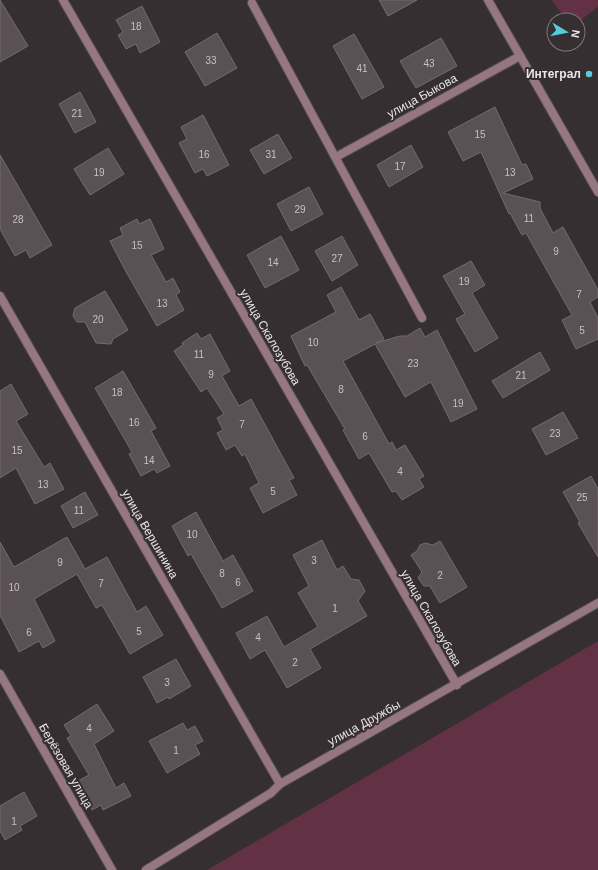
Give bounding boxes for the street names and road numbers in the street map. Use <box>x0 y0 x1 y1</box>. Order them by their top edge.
street label: улица Быкова <box>385 71 460 121</box>
street label: улица Скалозубова <box>237 286 303 388</box>
street label: улица Вершинина <box>119 487 181 581</box>
street label: улица Скалозубова <box>398 567 464 669</box>
street label: улица Дружбы <box>325 697 403 749</box>
street label: Берёзовая улица <box>36 721 96 811</box>

